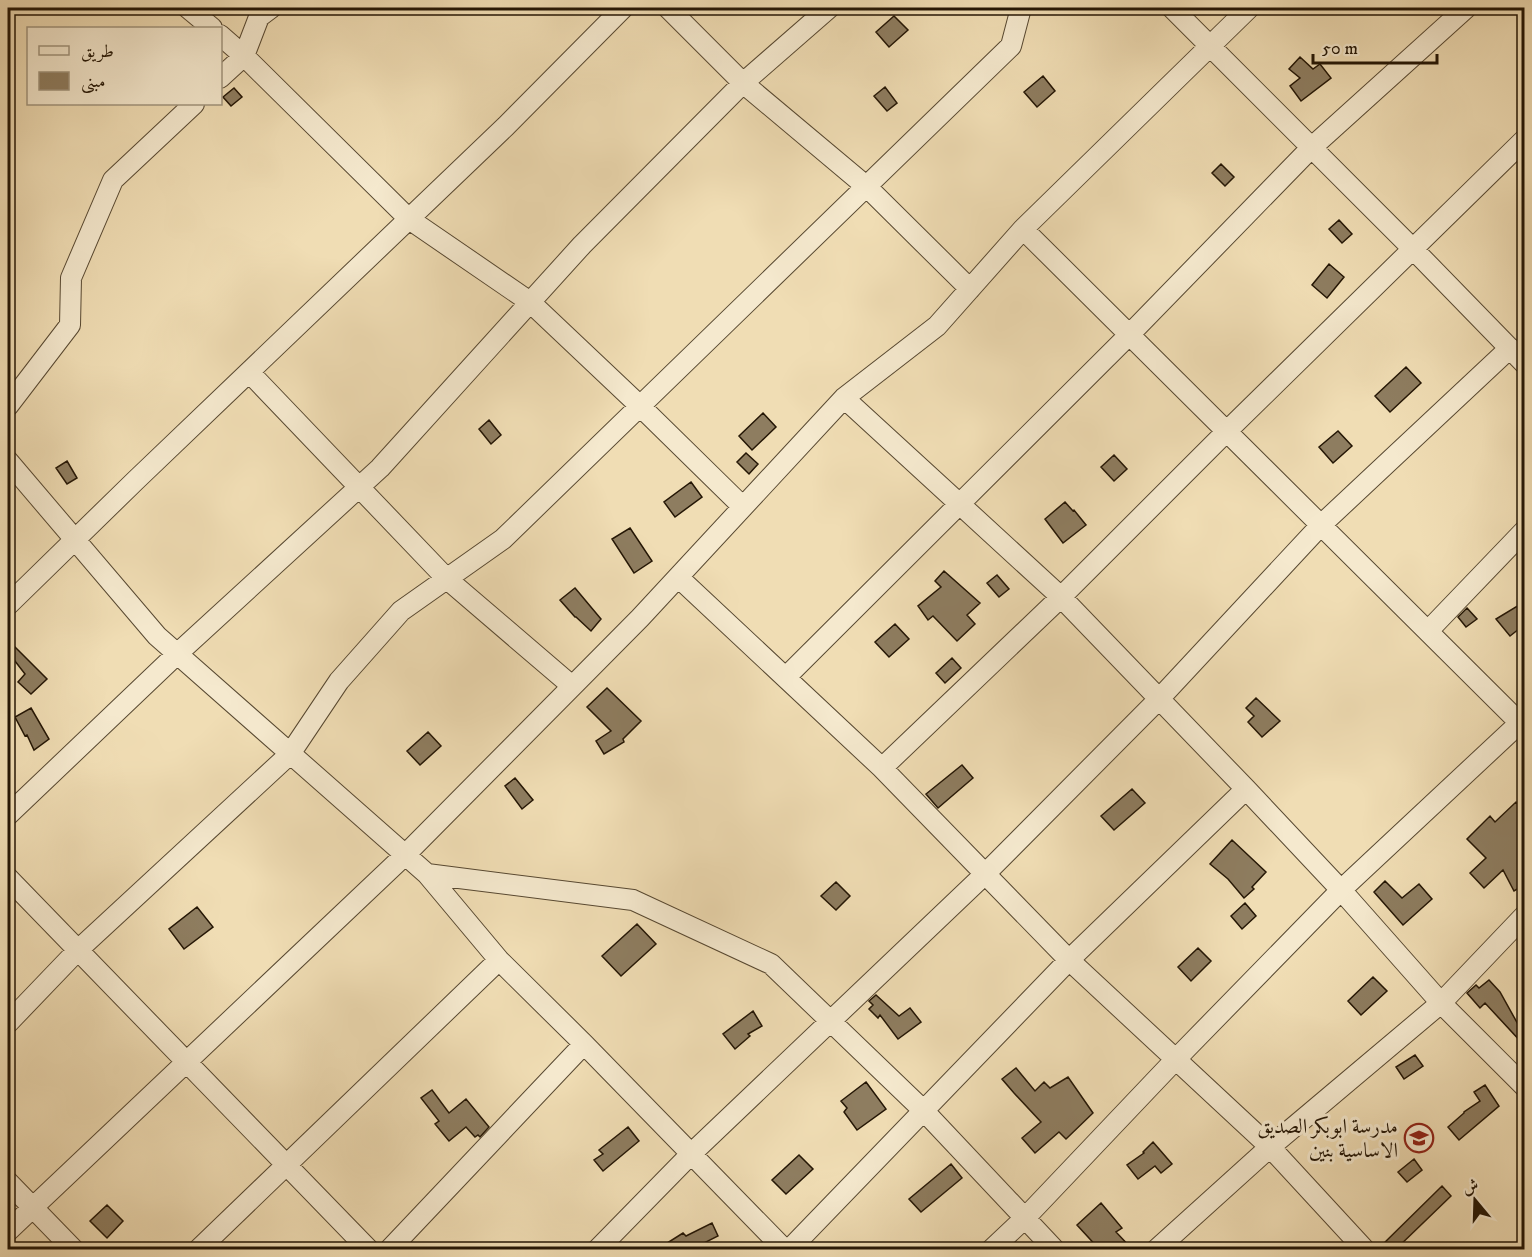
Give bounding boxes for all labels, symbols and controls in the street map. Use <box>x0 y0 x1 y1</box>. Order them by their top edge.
legend <box>27 27 222 105</box>
scale bar <box>1313 27 1438 65</box>
text: 50 m <box>1322 38 1358 60</box>
text: طريق <box>81 41 114 63</box>
text: مبنى <box>81 71 106 94</box>
place label: مدرسة ابوبكر الصديق الاساسية بنين <box>1257 1114 1398 1164</box>
school or university icon: مدرسة ابوبكر الصديق الاساسية بنين <box>1403 1122 1435 1154</box>
north arrow <box>1445 1170 1505 1230</box>
text: ش <box>1460 1175 1481 1199</box>

